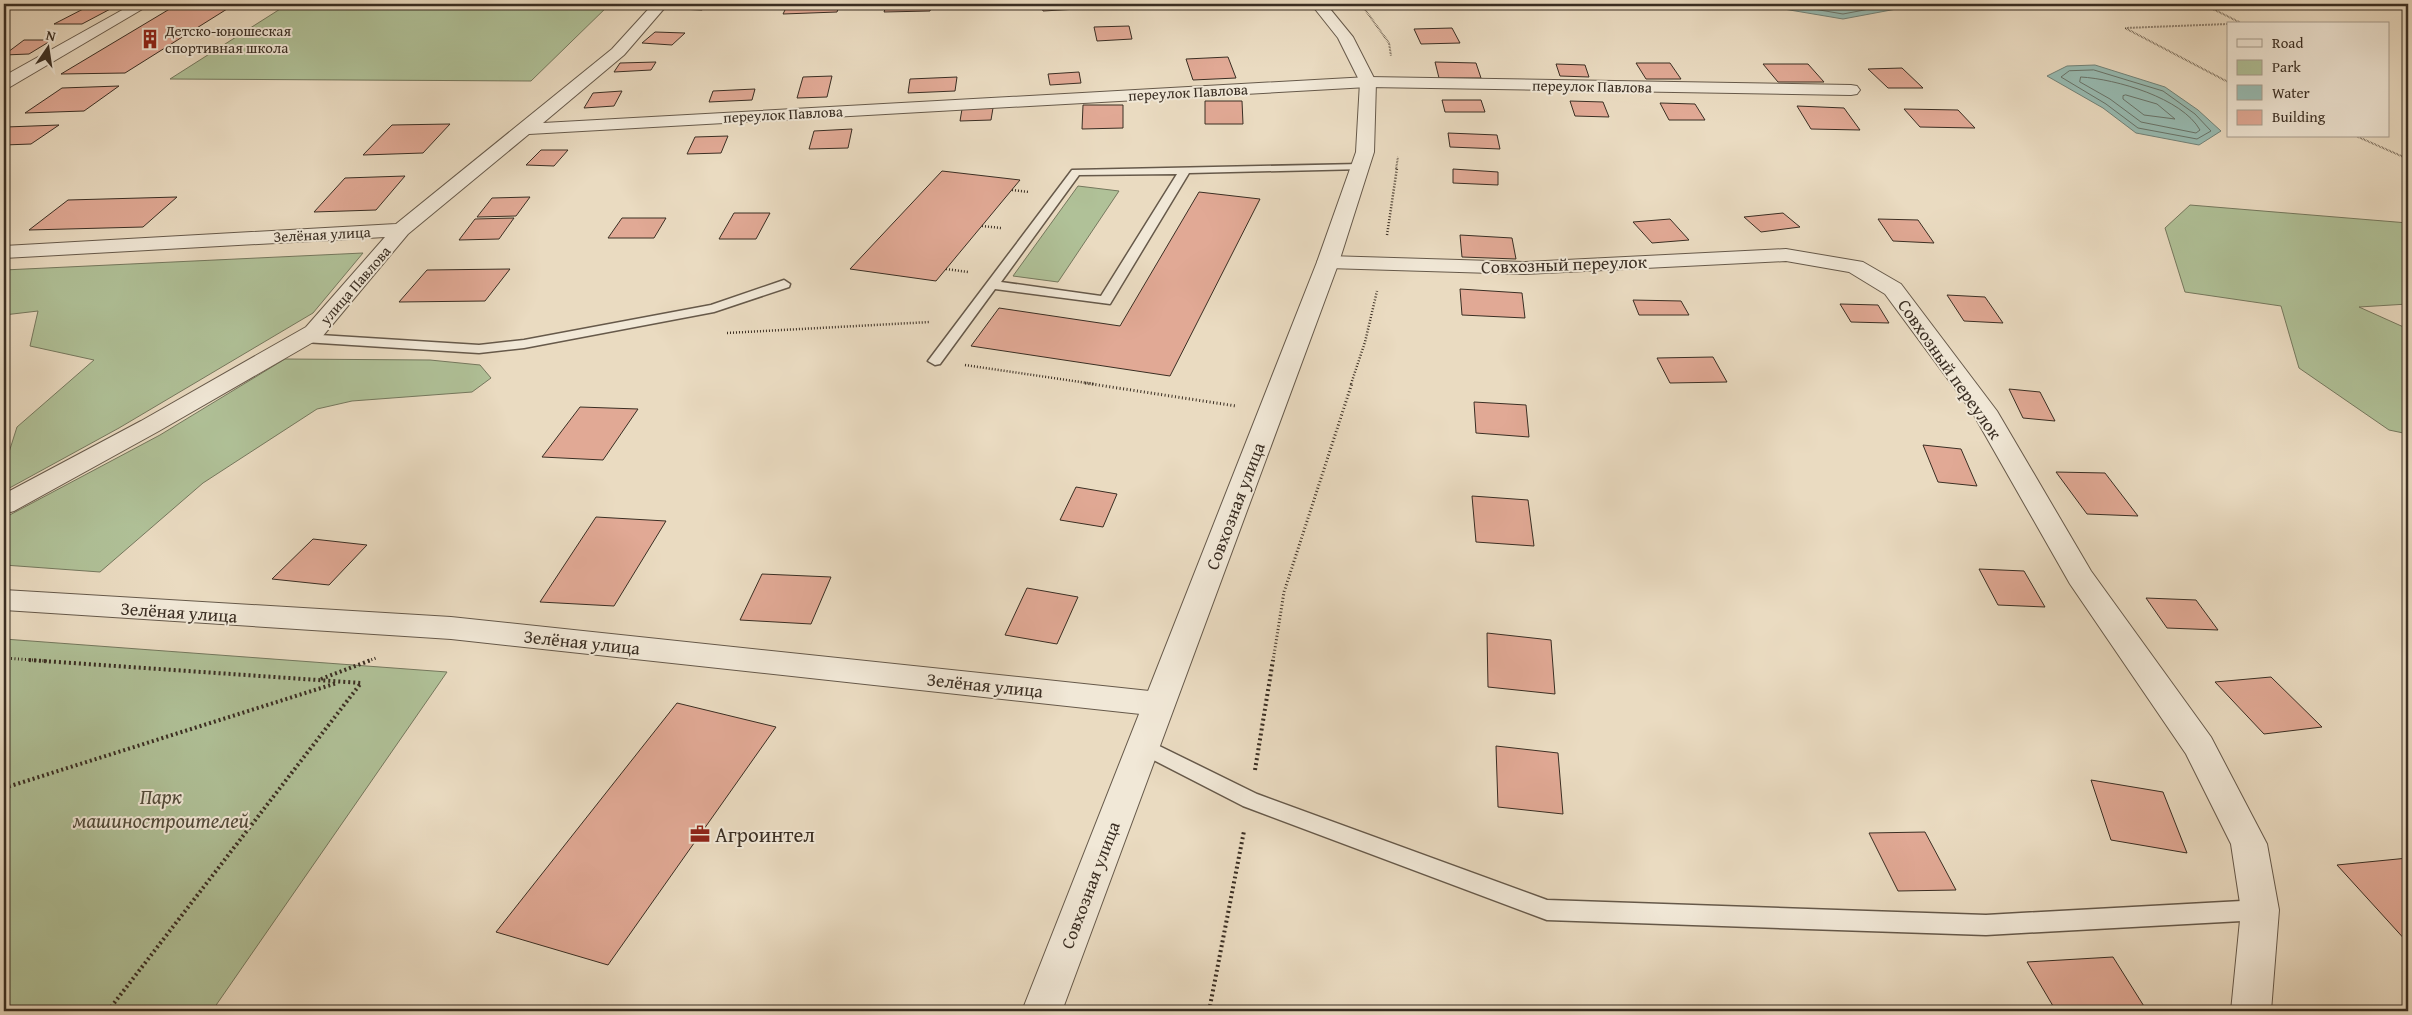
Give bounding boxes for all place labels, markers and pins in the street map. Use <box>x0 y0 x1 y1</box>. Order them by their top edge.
place label: Детско-юношеская спортивная школа <box>164 20 291 58</box>
building icon: Детско-юношеская спортивная школа <box>139 28 161 50</box>
place label: Агроинтел <box>715 819 815 850</box>
office icon: Агроинтел <box>689 823 711 845</box>

